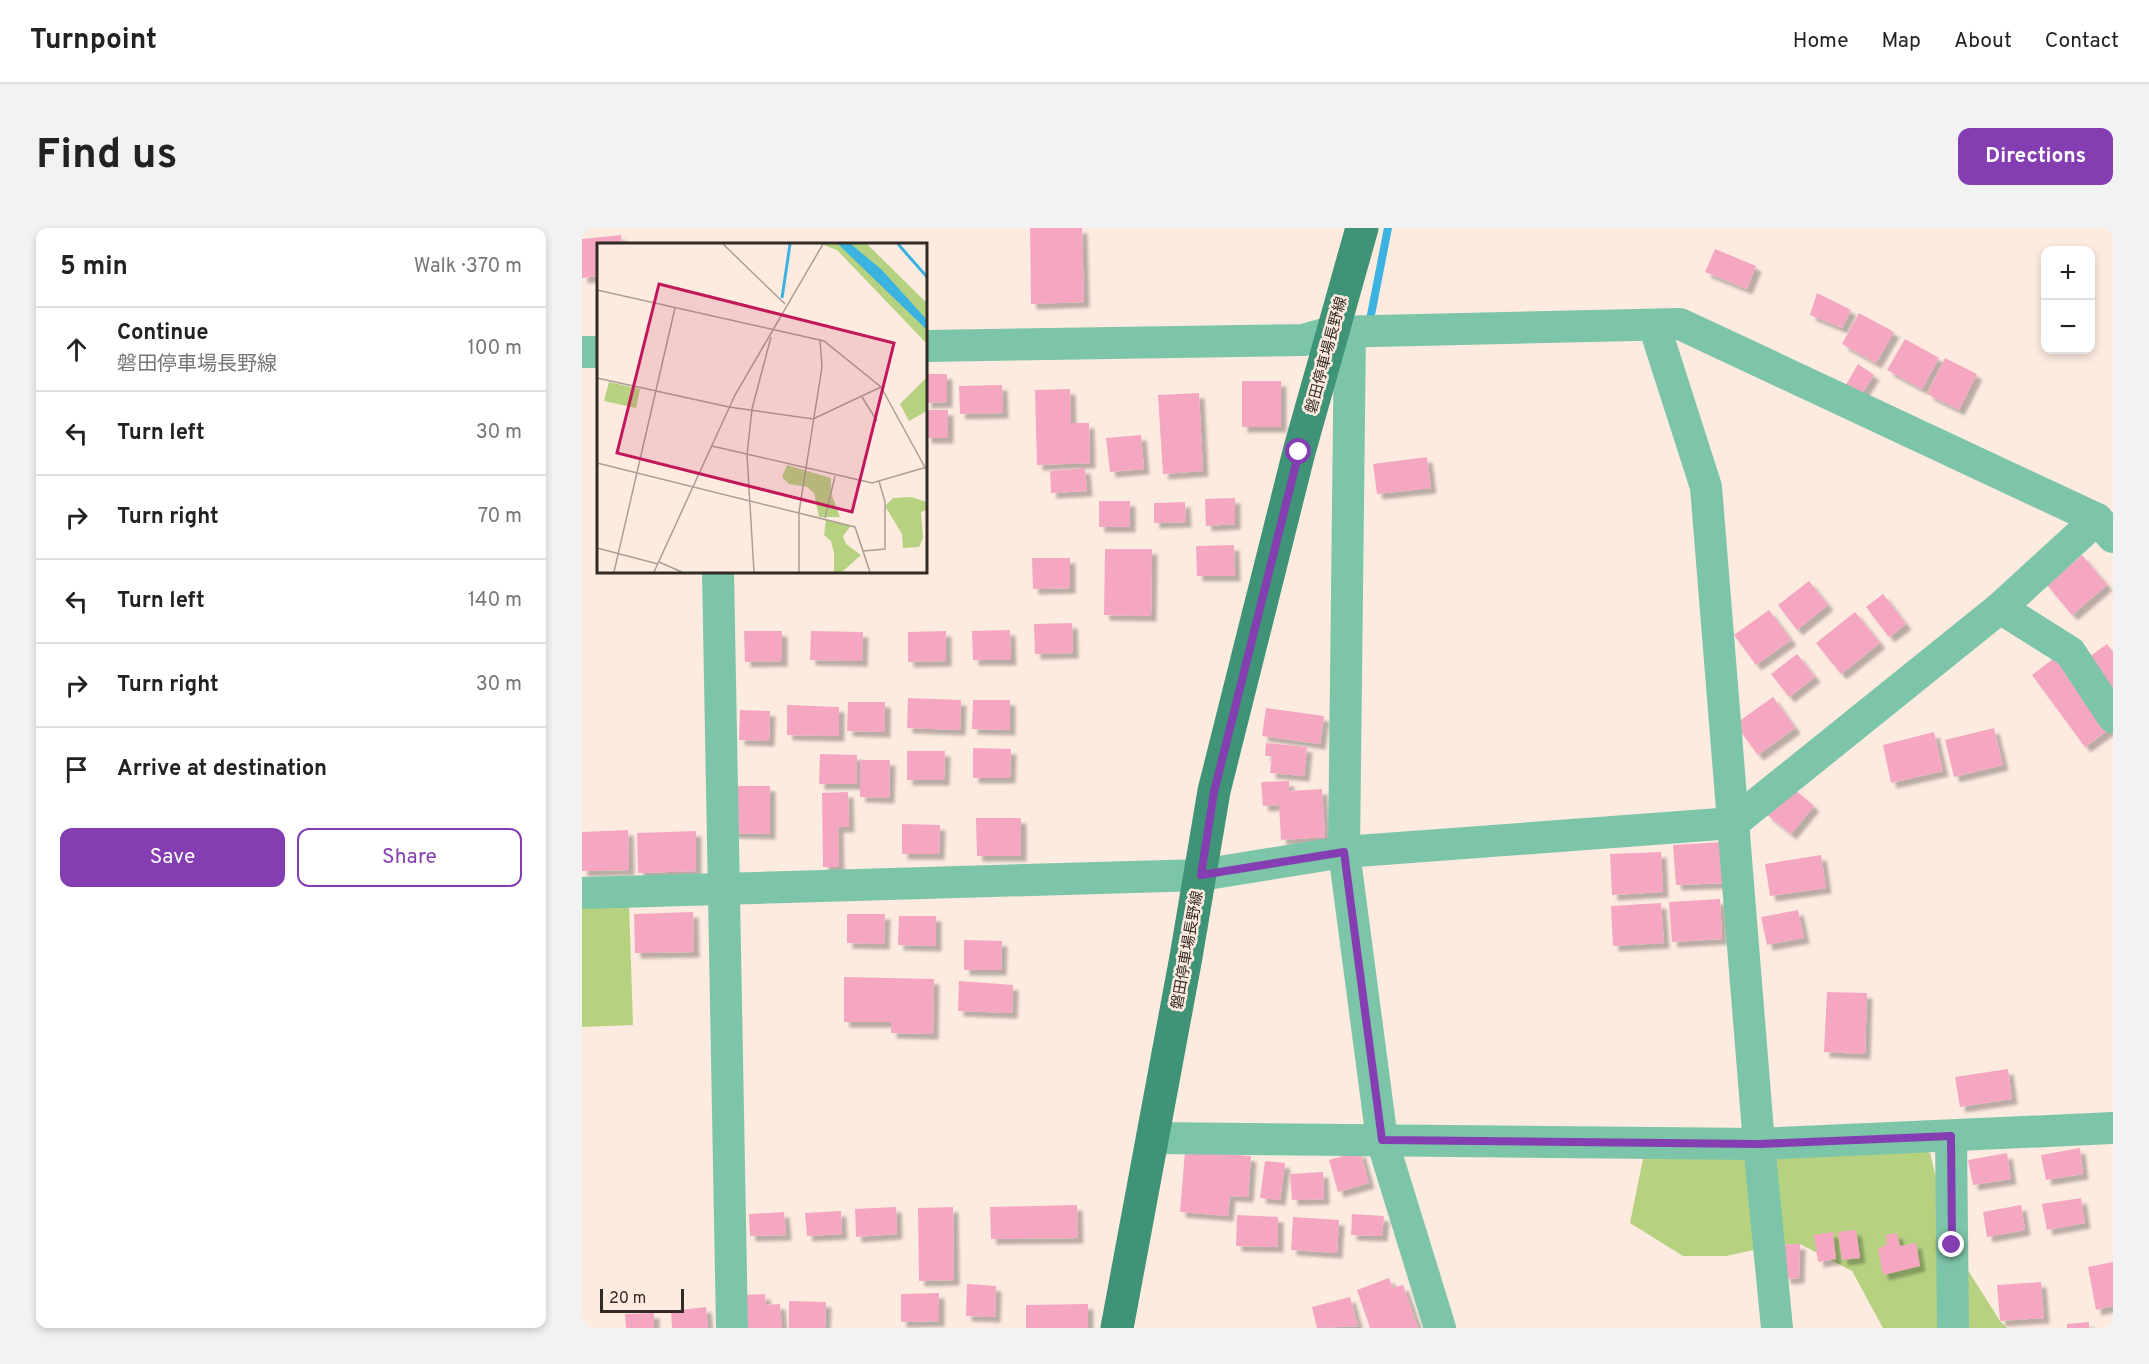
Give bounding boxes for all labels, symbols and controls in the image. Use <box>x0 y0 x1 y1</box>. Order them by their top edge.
text: Turnpoint <box>30 23 157 59</box>
text: Home <box>1793 28 1849 55</box>
text: Map <box>1882 28 1921 55</box>
text: About <box>1954 28 2012 55</box>
text: Contact <box>2045 28 2119 55</box>
button: Directions <box>1958 128 2113 185</box>
text: Find us <box>36 130 177 183</box>
inset map <box>597 243 927 573</box>
map controls <box>2041 246 2095 354</box>
button: + <box>2041 246 2095 300</box>
text: 5 min <box>60 251 128 284</box>
text: Walk · 370 m <box>414 254 522 280</box>
street label: 磐田停車場長野線 <box>1303 295 1352 416</box>
button: − <box>2041 300 2095 354</box>
text: Continue <box>117 320 208 347</box>
icon: ahead <box>60 333 93 366</box>
text: 100 m <box>467 336 522 362</box>
text: 磐田停車場長野線 <box>117 352 277 378</box>
icon: left <box>60 417 93 450</box>
text: Turn left <box>117 420 205 447</box>
text: 30 m <box>476 420 522 446</box>
route start <box>1285 438 1311 464</box>
icon: right <box>60 501 93 534</box>
text: Turn right <box>117 504 219 531</box>
text: 70 m <box>478 504 522 530</box>
icon: left <box>60 585 93 618</box>
text: Turn left <box>117 588 205 615</box>
text: 140 m <box>468 588 522 614</box>
icon: right <box>60 669 93 702</box>
text: Turn right <box>117 672 219 699</box>
text: 30 m <box>476 672 522 698</box>
icon: arrive <box>60 753 93 786</box>
text: Arrive at destination <box>117 756 327 783</box>
button: Save <box>60 828 285 887</box>
button: Share <box>297 828 522 887</box>
street label: 磐田停車場長野線 <box>1169 890 1208 1011</box>
route end <box>1938 1231 1964 1257</box>
scale bar <box>600 1286 684 1314</box>
text: 20 m <box>609 1289 646 1309</box>

